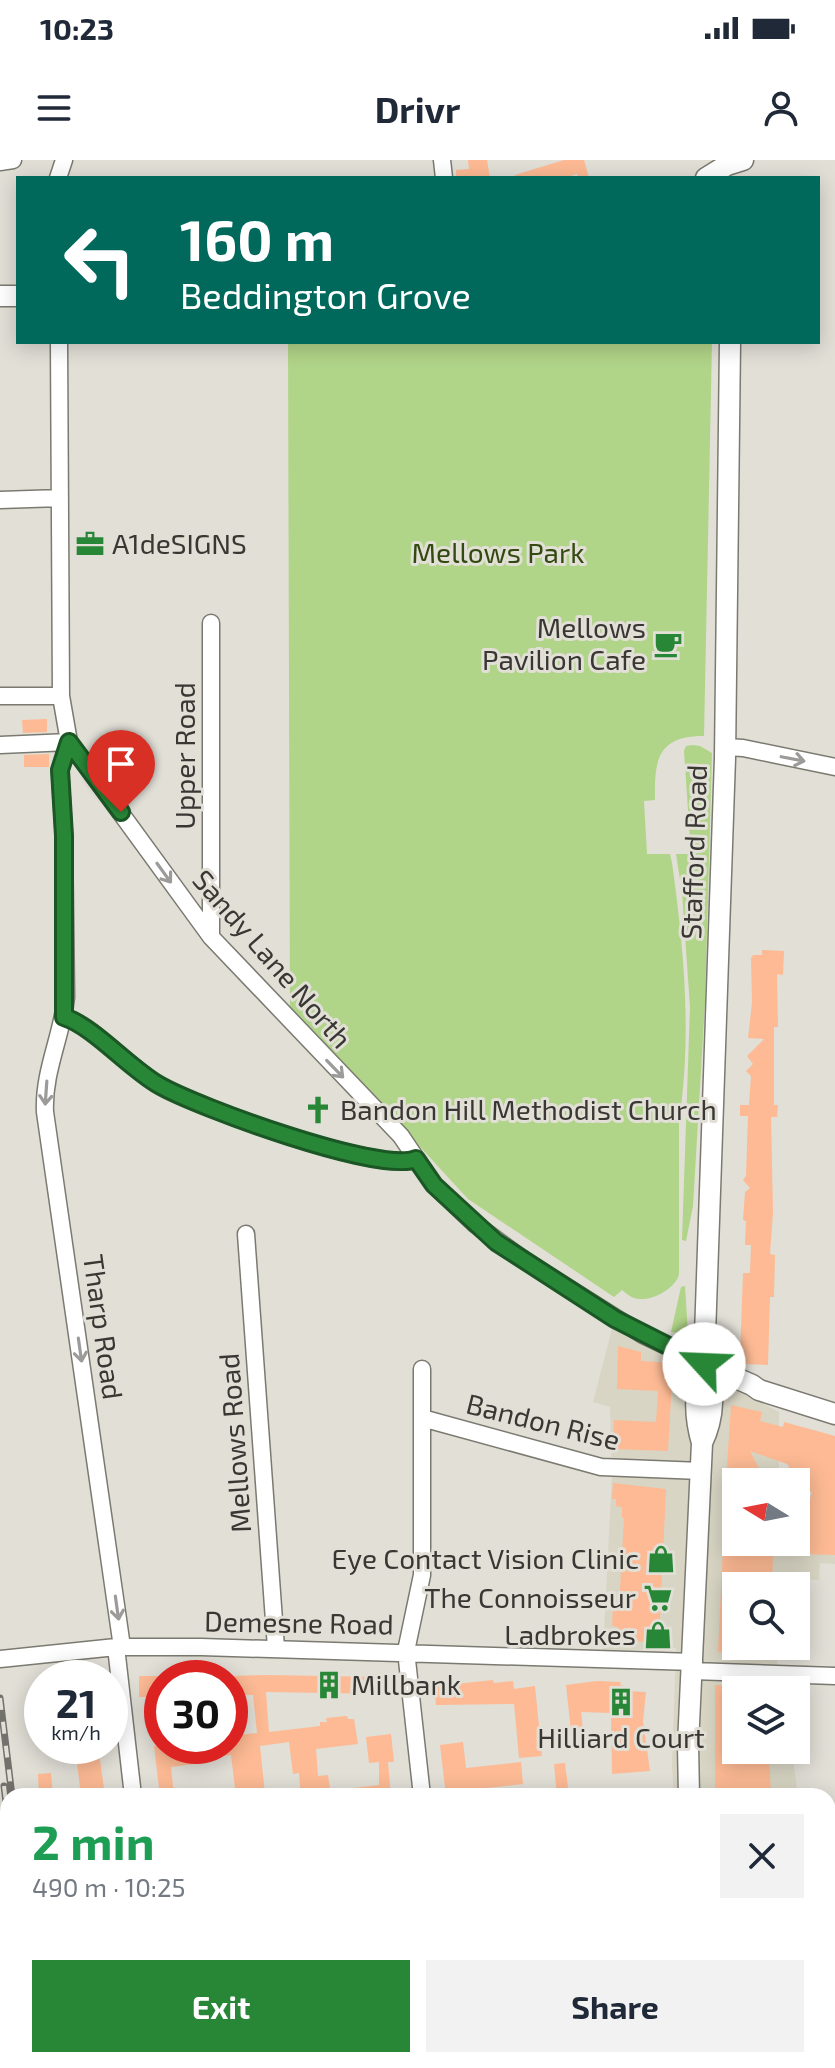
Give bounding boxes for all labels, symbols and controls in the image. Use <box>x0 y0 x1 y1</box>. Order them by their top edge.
text: 10:23 <box>40 10 114 46</box>
icon: menu <box>32 86 76 130</box>
icon: person <box>759 86 803 130</box>
text: Drivr <box>375 87 460 130</box>
text: 160 m <box>180 205 334 272</box>
icon: left <box>48 208 152 312</box>
text: Beddington Grove <box>180 273 471 316</box>
place label: A1deSIGNS <box>112 526 247 560</box>
office icon: A1deSIGNS <box>75 529 105 559</box>
park label: Mellows Park <box>412 535 584 569</box>
place label: Mellows Pavilion Cafe <box>482 610 646 676</box>
cafe icon: Mellows Pavilion Cafe <box>653 629 683 659</box>
street label: Upper Road <box>167 682 201 830</box>
pin <box>87 730 155 812</box>
icon: arrive <box>99 742 143 786</box>
one-way arrow <box>779 752 805 767</box>
street label: Stafford Road <box>673 764 713 940</box>
one-way arrow <box>156 862 172 884</box>
street label: Sandy Lane North <box>186 862 359 1054</box>
one-way arrow <box>325 1059 344 1078</box>
one-way arrow <box>38 1079 53 1106</box>
place label: Bandon Hill Methodist Church <box>340 1092 717 1126</box>
church icon: Bandon Hill Methodist Church <box>303 1095 333 1125</box>
street label: Tharp Road <box>77 1252 131 1402</box>
position arrow <box>662 1322 746 1406</box>
one-way arrow <box>73 1337 88 1362</box>
street label: Mellows Road <box>211 1352 257 1534</box>
street label: Bandon Rise <box>463 1386 624 1457</box>
north arrow <box>722 1468 810 1556</box>
map controls <box>722 1468 810 1764</box>
place label: Eye Contact Vision Clinic <box>332 1541 639 1575</box>
shop icon: Eye Contact Vision Clinic <box>646 1544 676 1574</box>
button: search <box>722 1572 810 1660</box>
place label: The Connoisseur <box>424 1580 636 1614</box>
supermarket icon: The Connoisseur <box>643 1583 673 1613</box>
one-way arrow <box>110 1595 125 1620</box>
street label: Demesne Road <box>204 1603 394 1641</box>
place label: Ladbrokes <box>504 1617 636 1651</box>
shop icon: Ladbrokes <box>643 1620 673 1650</box>
speed limit sign: 30 <box>144 1660 248 1764</box>
place label: Millbank <box>351 1667 461 1701</box>
building icon: Millbank <box>314 1670 344 1700</box>
button: layers <box>722 1676 810 1764</box>
text: 21 <box>56 1678 96 1726</box>
building icon: Hilliard Court <box>606 1687 636 1717</box>
text: km/h <box>51 1720 101 1744</box>
place label: Hilliard Court <box>537 1720 705 1754</box>
text: 2 min <box>32 1812 155 1870</box>
button: close <box>720 1814 804 1898</box>
text: 490 m · 10:25 <box>32 1871 186 1902</box>
button: Exit <box>32 1960 410 2052</box>
button: Share <box>426 1960 804 2052</box>

